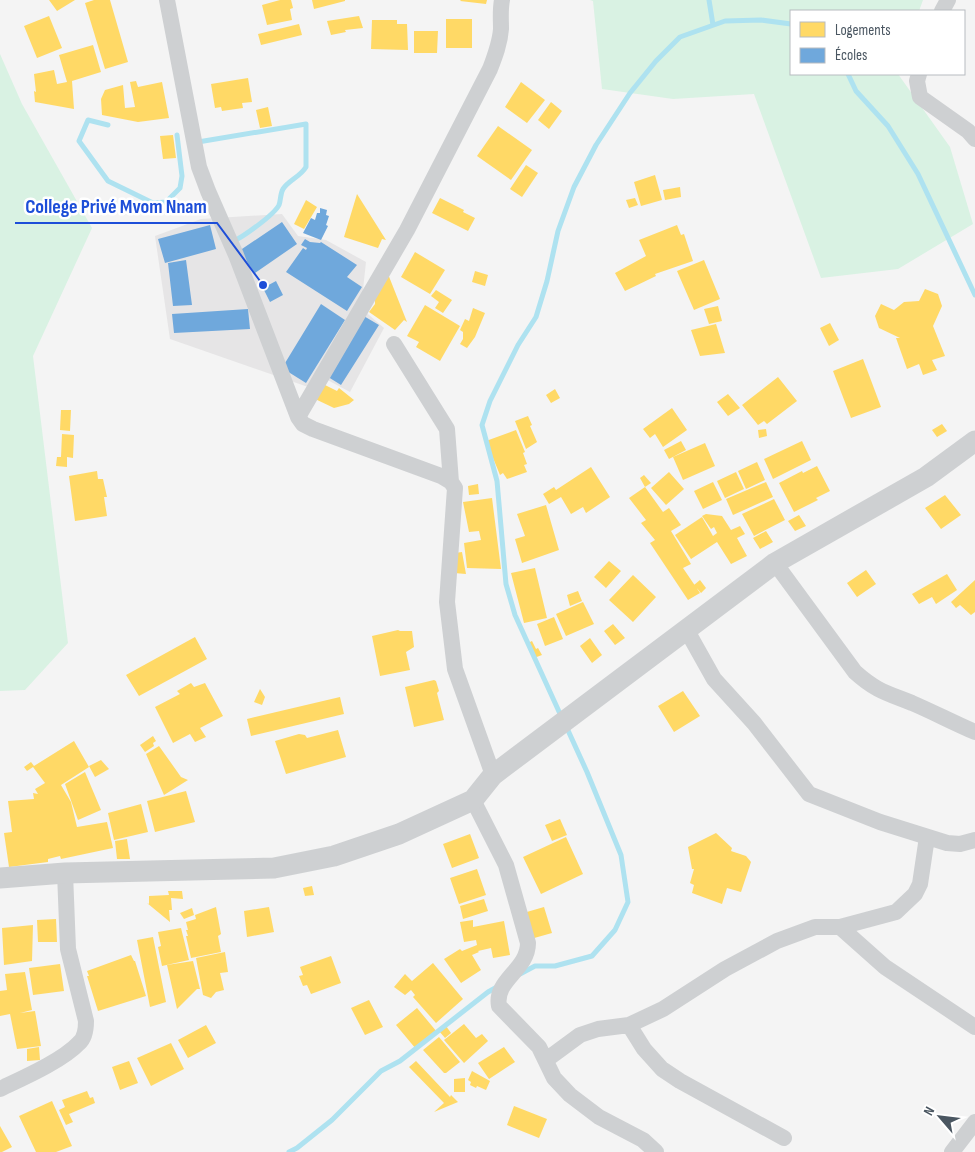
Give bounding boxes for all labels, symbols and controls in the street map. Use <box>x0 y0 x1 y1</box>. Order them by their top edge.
legend <box>790 10 965 75</box>
text: Logements <box>835 21 891 40</box>
text: Écoles <box>835 46 867 65</box>
callout: College Privé Mvom Nnam <box>15 188 217 223</box>
text: College Privé Mvom Nnam <box>25 195 207 219</box>
north arrow <box>915 1092 965 1142</box>
text: N <box>920 1104 938 1118</box>

